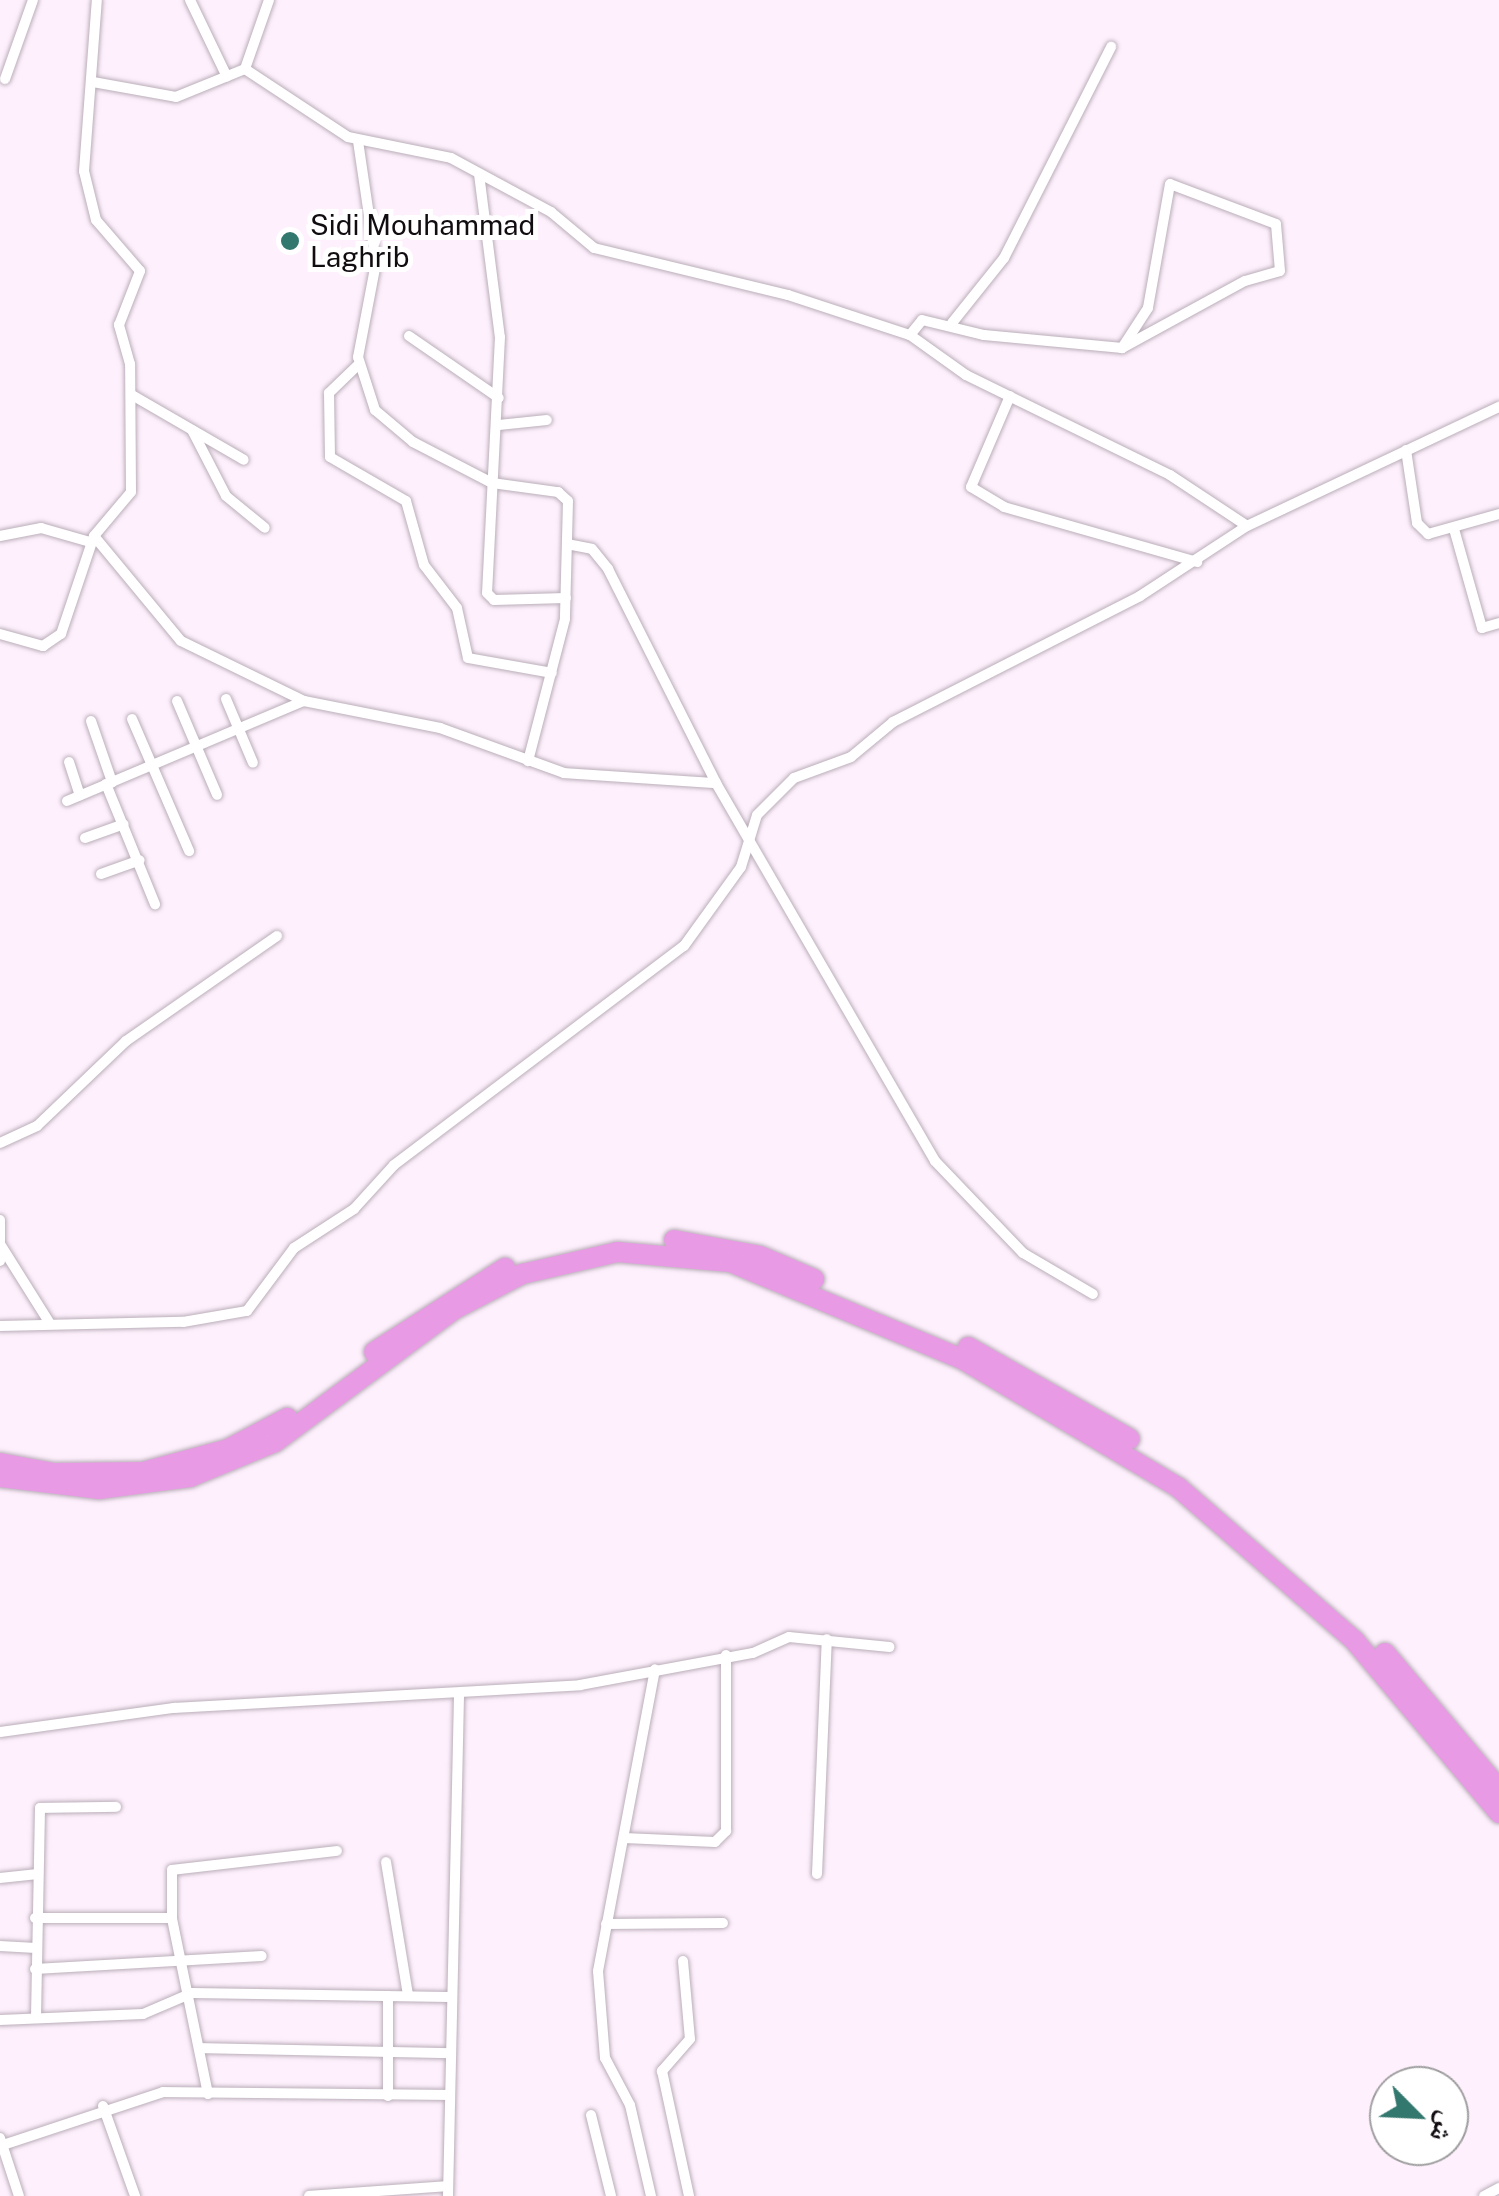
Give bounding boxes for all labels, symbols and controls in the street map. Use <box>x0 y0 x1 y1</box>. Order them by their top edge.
place label: Sidi Mouhammad Laghrib <box>310 208 535 274</box>
marker: Sidi Mouhammad Laghrib <box>279 230 301 252</box>
north arrow <box>1369 2066 1469 2166</box>
text: ش <box>1424 2107 1466 2148</box>

